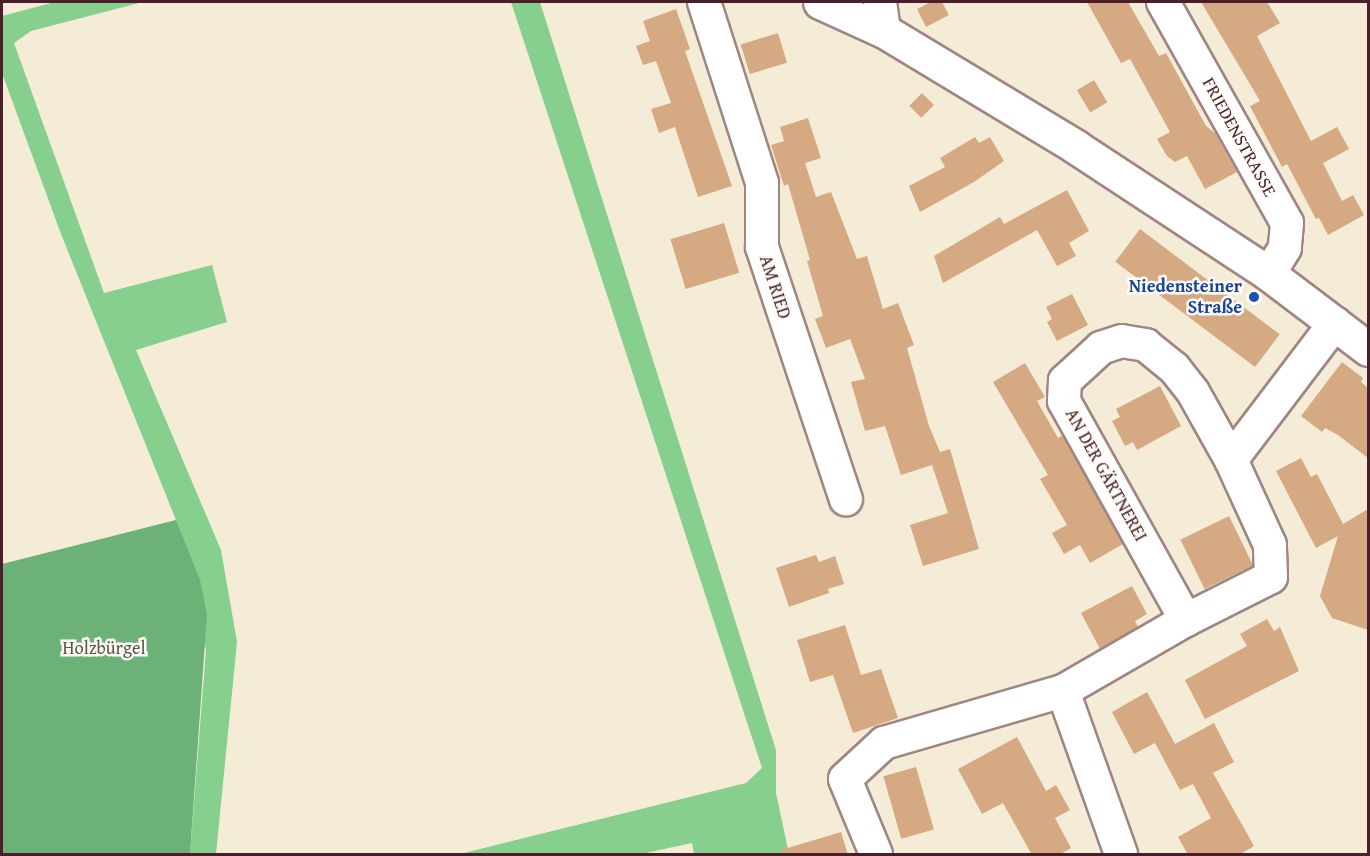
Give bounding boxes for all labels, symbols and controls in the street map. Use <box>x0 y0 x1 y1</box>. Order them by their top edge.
street label: FRIEDENSTRASSE <box>1197 74 1281 200</box>
street label: AM RIED <box>755 252 795 322</box>
place label: Niedensteiner Straße <box>1129 276 1242 318</box>
marker: Niedensteiner Straße <box>1247 290 1261 304</box>
street label: AN DER GÄRTNEREI <box>1061 405 1151 545</box>
park label: Holzbürgel <box>63 637 145 659</box>

